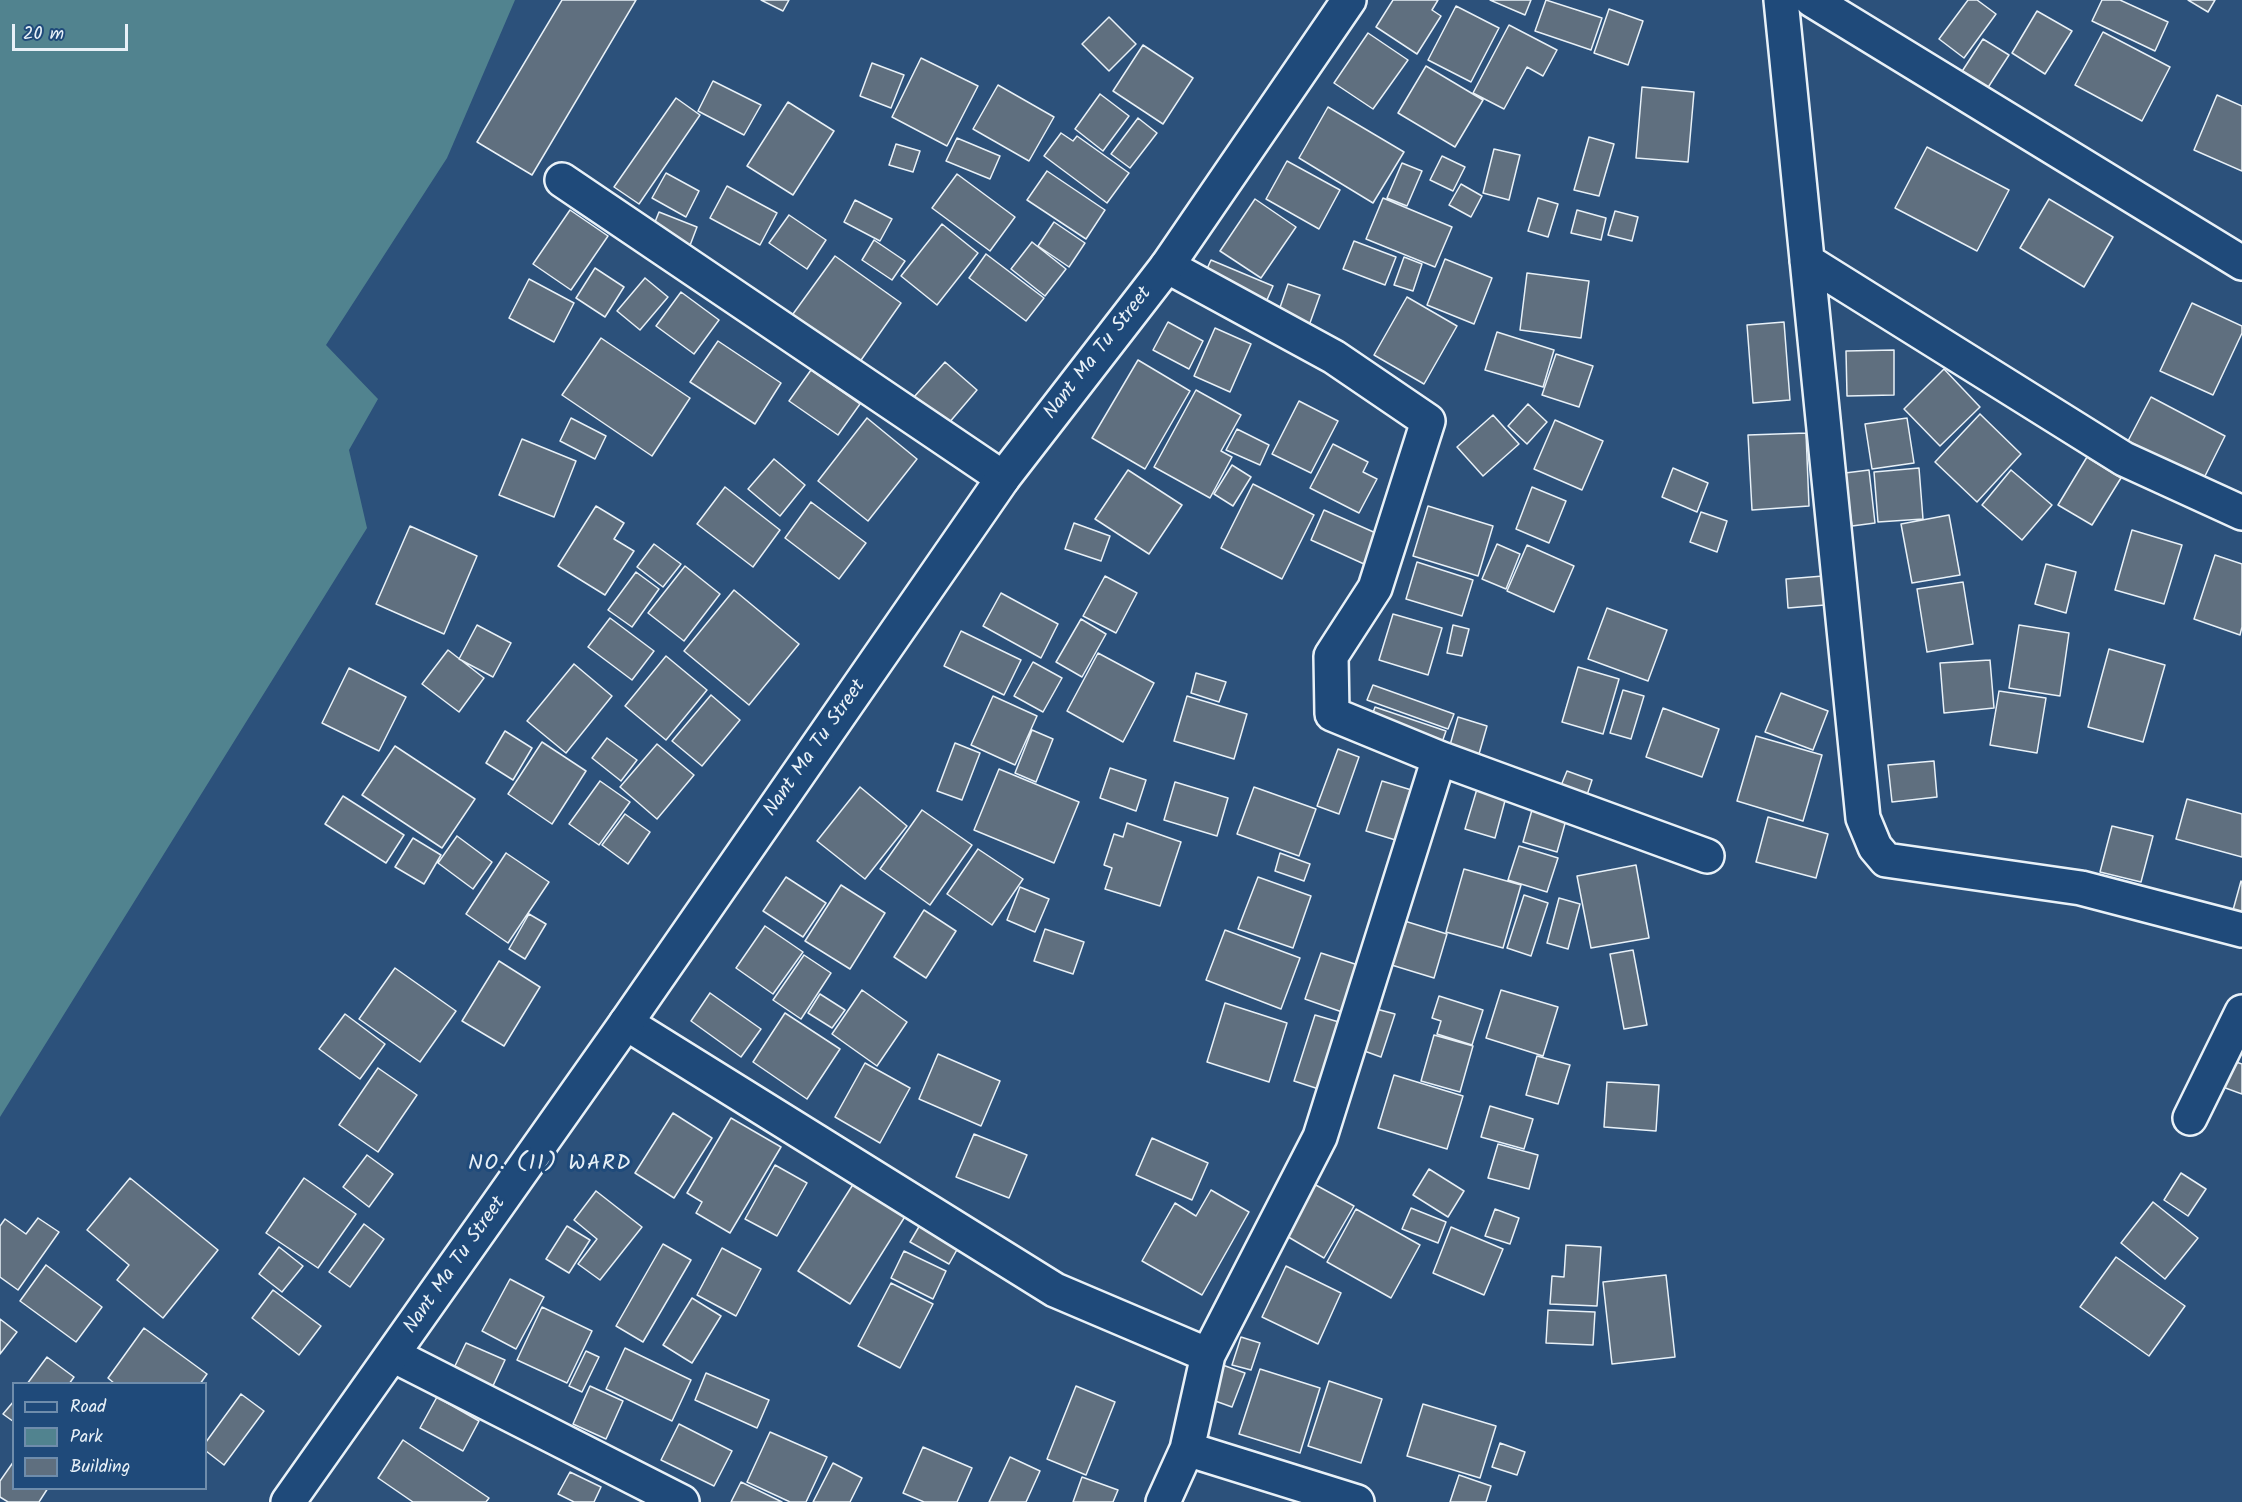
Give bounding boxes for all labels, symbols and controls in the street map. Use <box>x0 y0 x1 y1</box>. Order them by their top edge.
scale bar <box>15 12 130 50</box>
text: 20 m <box>23 20 64 49</box>
street label: Nant Ma Tu Street <box>1040 283 1158 425</box>
street label: Nant Ma Tu Street <box>760 676 872 822</box>
district label: NO. (11) WARD <box>468 1152 632 1178</box>
street label: Nant Ma Tu Street <box>400 1193 512 1339</box>
legend <box>12 1382 207 1490</box>
text: Road <box>70 1393 106 1422</box>
text: Park <box>70 1423 103 1452</box>
text: Building <box>70 1453 130 1482</box>

